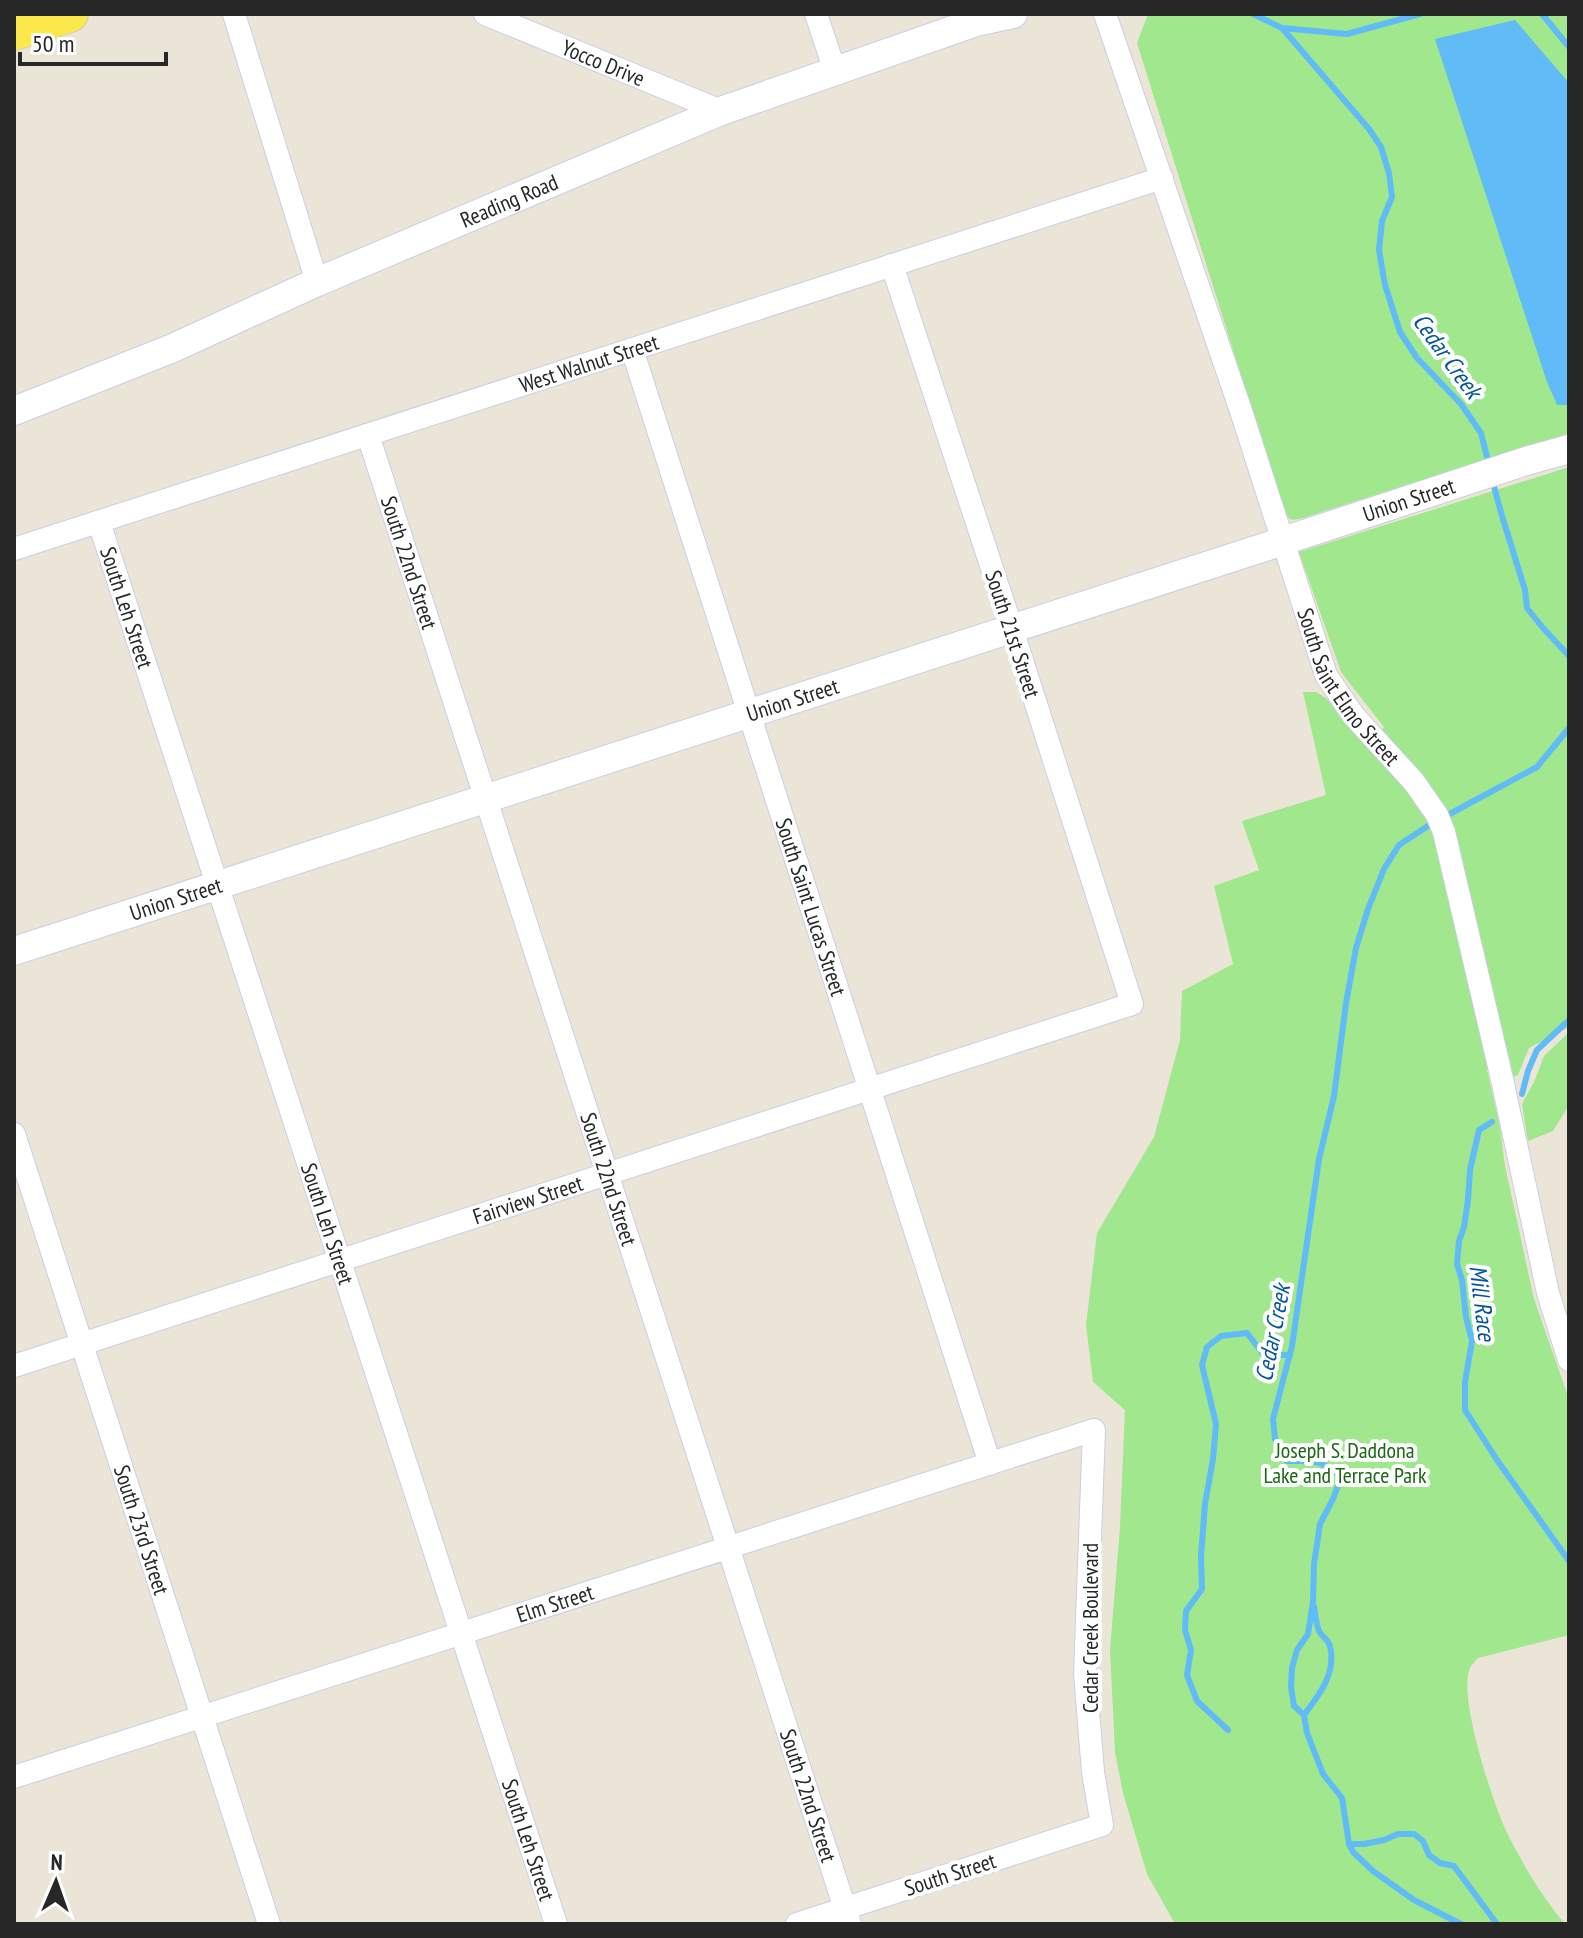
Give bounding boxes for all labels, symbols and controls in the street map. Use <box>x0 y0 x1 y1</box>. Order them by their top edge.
scale bar <box>20 16 166 66</box>
text: 50 m <box>32 28 74 59</box>
street label: Yocco Drive <box>558 33 649 92</box>
street label: Reading Road <box>456 168 562 234</box>
water label: Cedar Creek <box>1406 307 1490 407</box>
street label: West Walnut Street <box>516 328 662 399</box>
street label: Union Street <box>1359 471 1458 528</box>
street label: South 22nd Street <box>375 492 444 633</box>
street label: South Leh Street <box>94 543 160 672</box>
street label: South 21st Street <box>979 567 1047 701</box>
street label: South Saint Elmo Street <box>1291 605 1406 771</box>
street label: Union Street <box>743 672 842 728</box>
street label: South Saint Lucas Street <box>770 815 853 999</box>
street label: Union Street <box>126 871 225 927</box>
street label: South 22nd Street <box>574 1109 643 1249</box>
street label: South Leh Street <box>295 1159 361 1288</box>
street label: Fairview Street <box>469 1169 586 1231</box>
water label: Mill Race <box>1462 1263 1503 1345</box>
water label: Cedar Creek <box>1248 1279 1298 1384</box>
park label: Joseph S. Daddona Lake and Terrace Park <box>1263 1436 1427 1489</box>
street label: South 23rd Street <box>108 1462 176 1598</box>
street label: Cedar Creek Boulevard <box>1076 1543 1104 1713</box>
street label: Elm Street <box>513 1578 597 1629</box>
street label: South 22nd Street <box>774 1725 843 1866</box>
street label: South Leh Street <box>496 1775 561 1904</box>
north arrow <box>16 1842 96 1922</box>
street label: South Street <box>901 1846 999 1902</box>
text: N <box>50 1848 63 1876</box>

